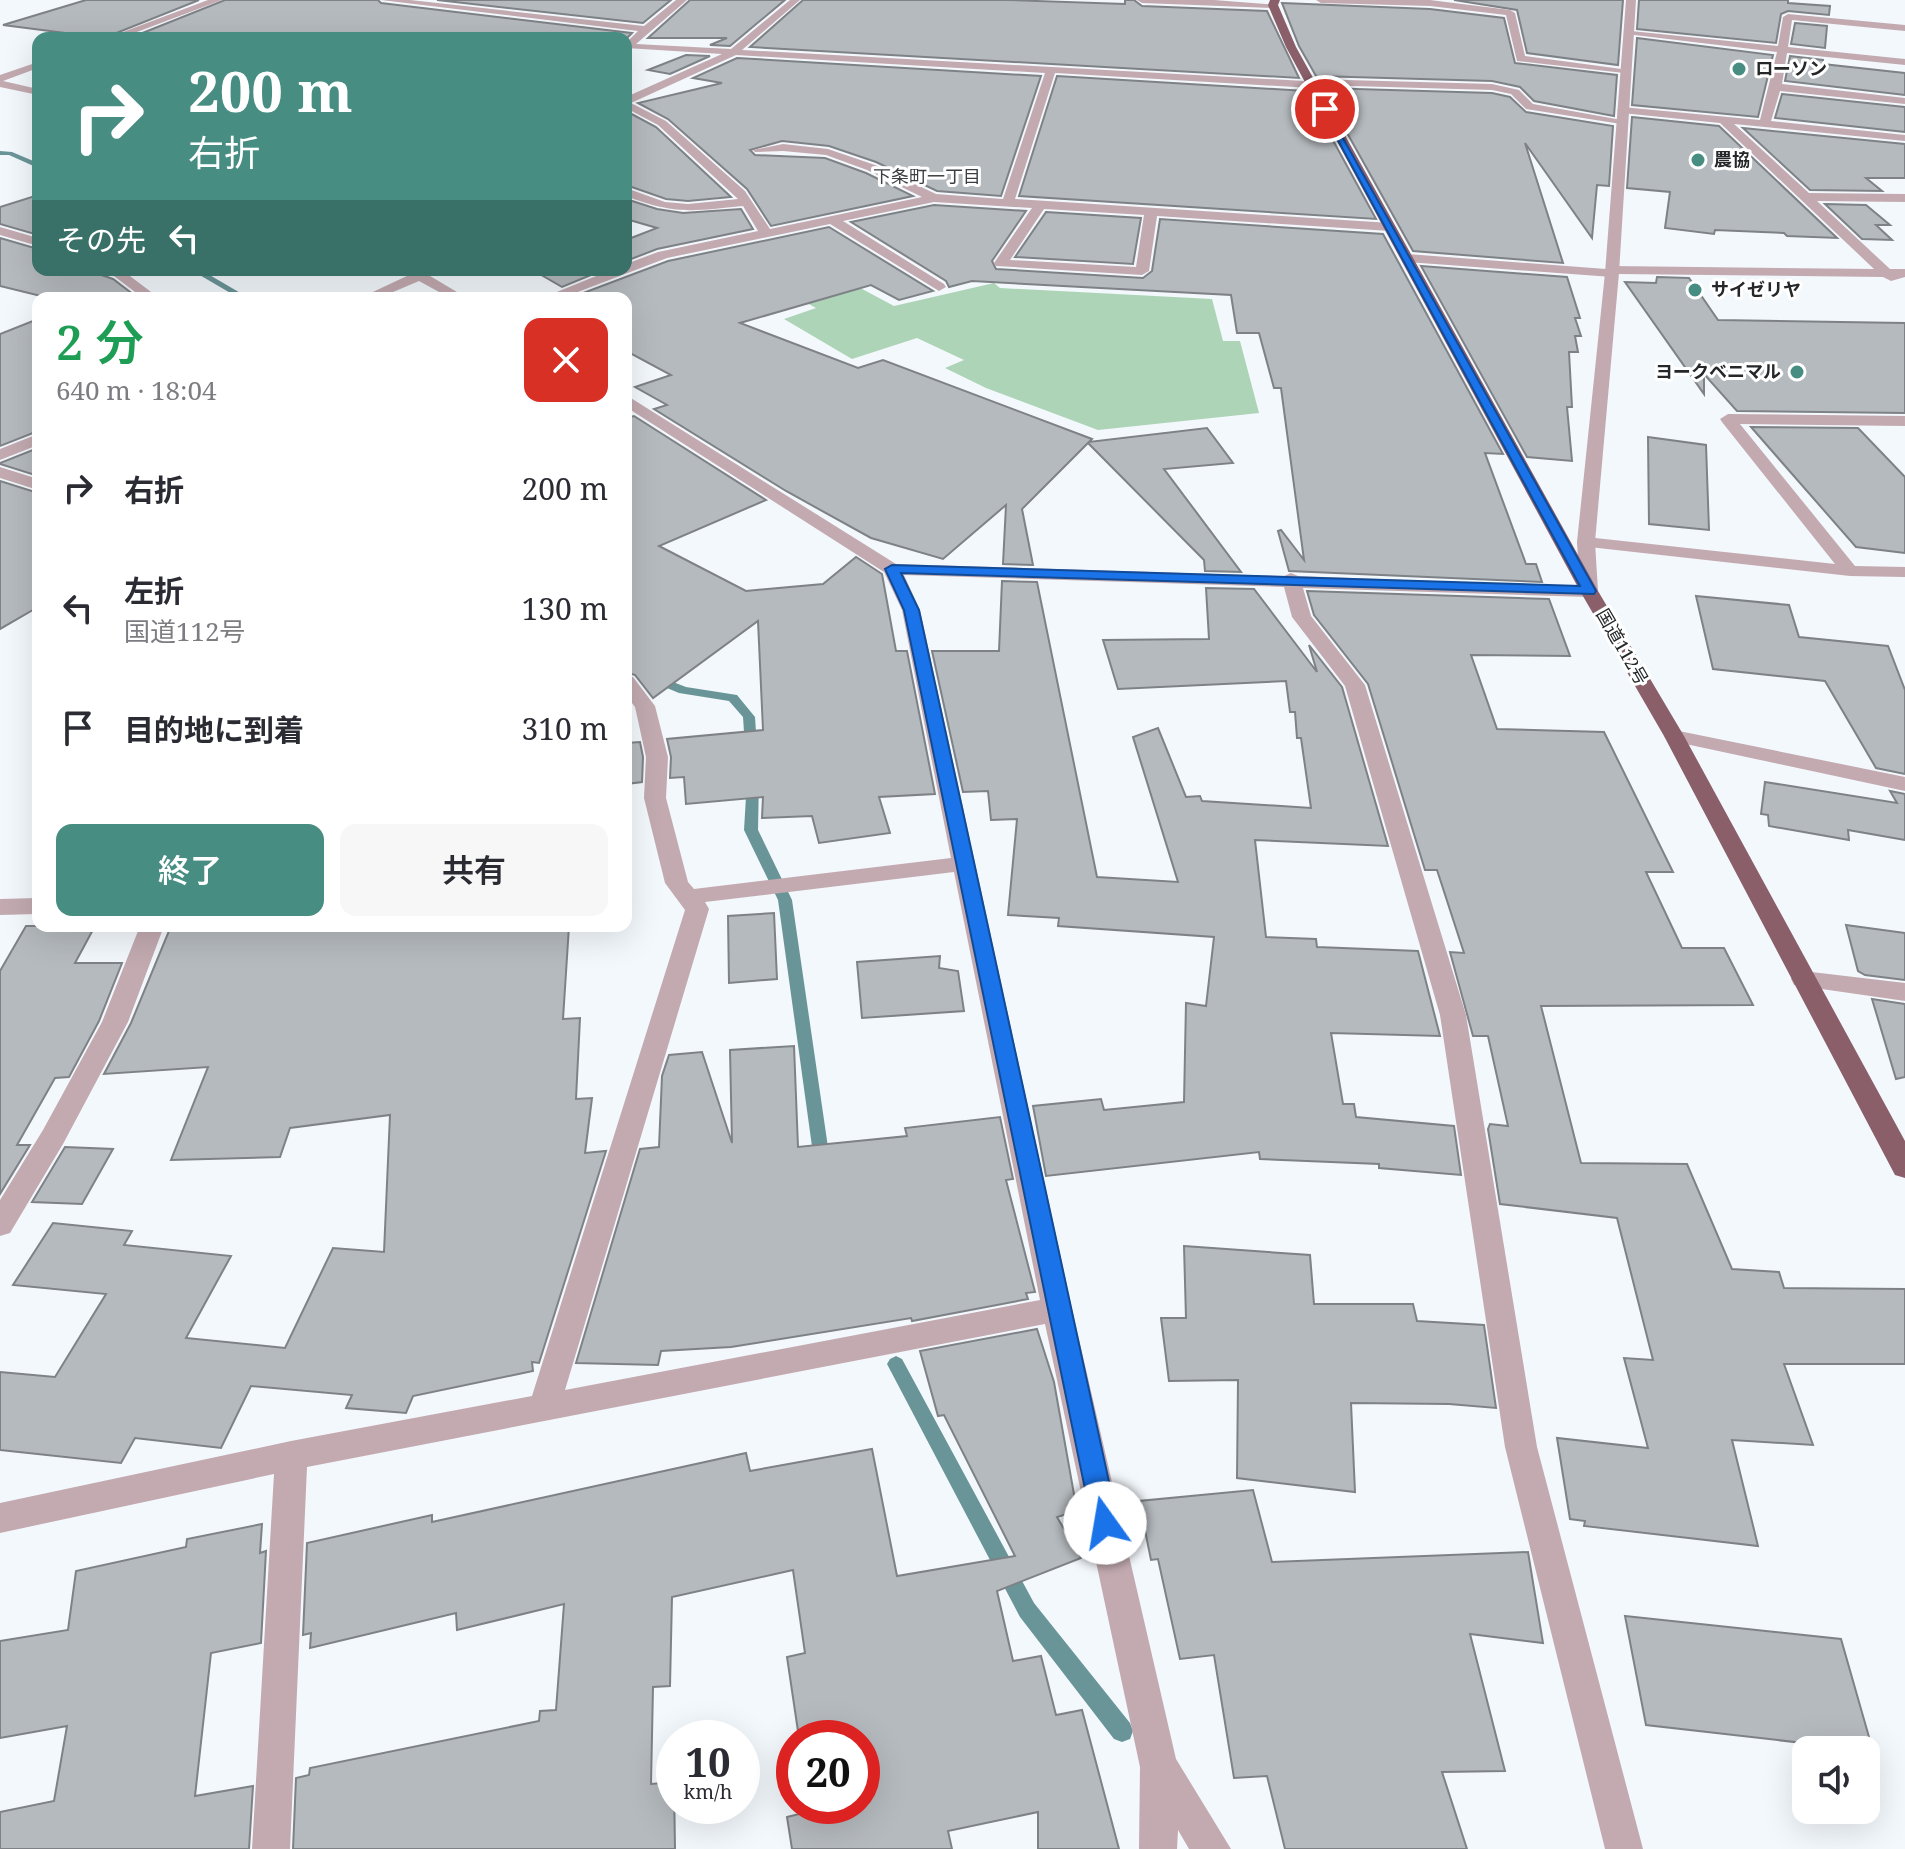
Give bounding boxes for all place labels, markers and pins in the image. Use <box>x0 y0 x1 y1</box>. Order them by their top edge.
place label: ローソン <box>1755 56 1827 80</box>
marker: ローソン <box>1730 60 1748 78</box>
pin <box>1291 75 1359 143</box>
place label: 農協 <box>1714 147 1750 171</box>
marker: 農協 <box>1689 151 1707 169</box>
place label: サイゼリヤ <box>1711 277 1801 301</box>
marker: サイゼリヤ <box>1686 281 1704 299</box>
place label: ヨークベニマル <box>1655 359 1781 383</box>
marker: ヨークベニマル <box>1788 363 1806 381</box>

